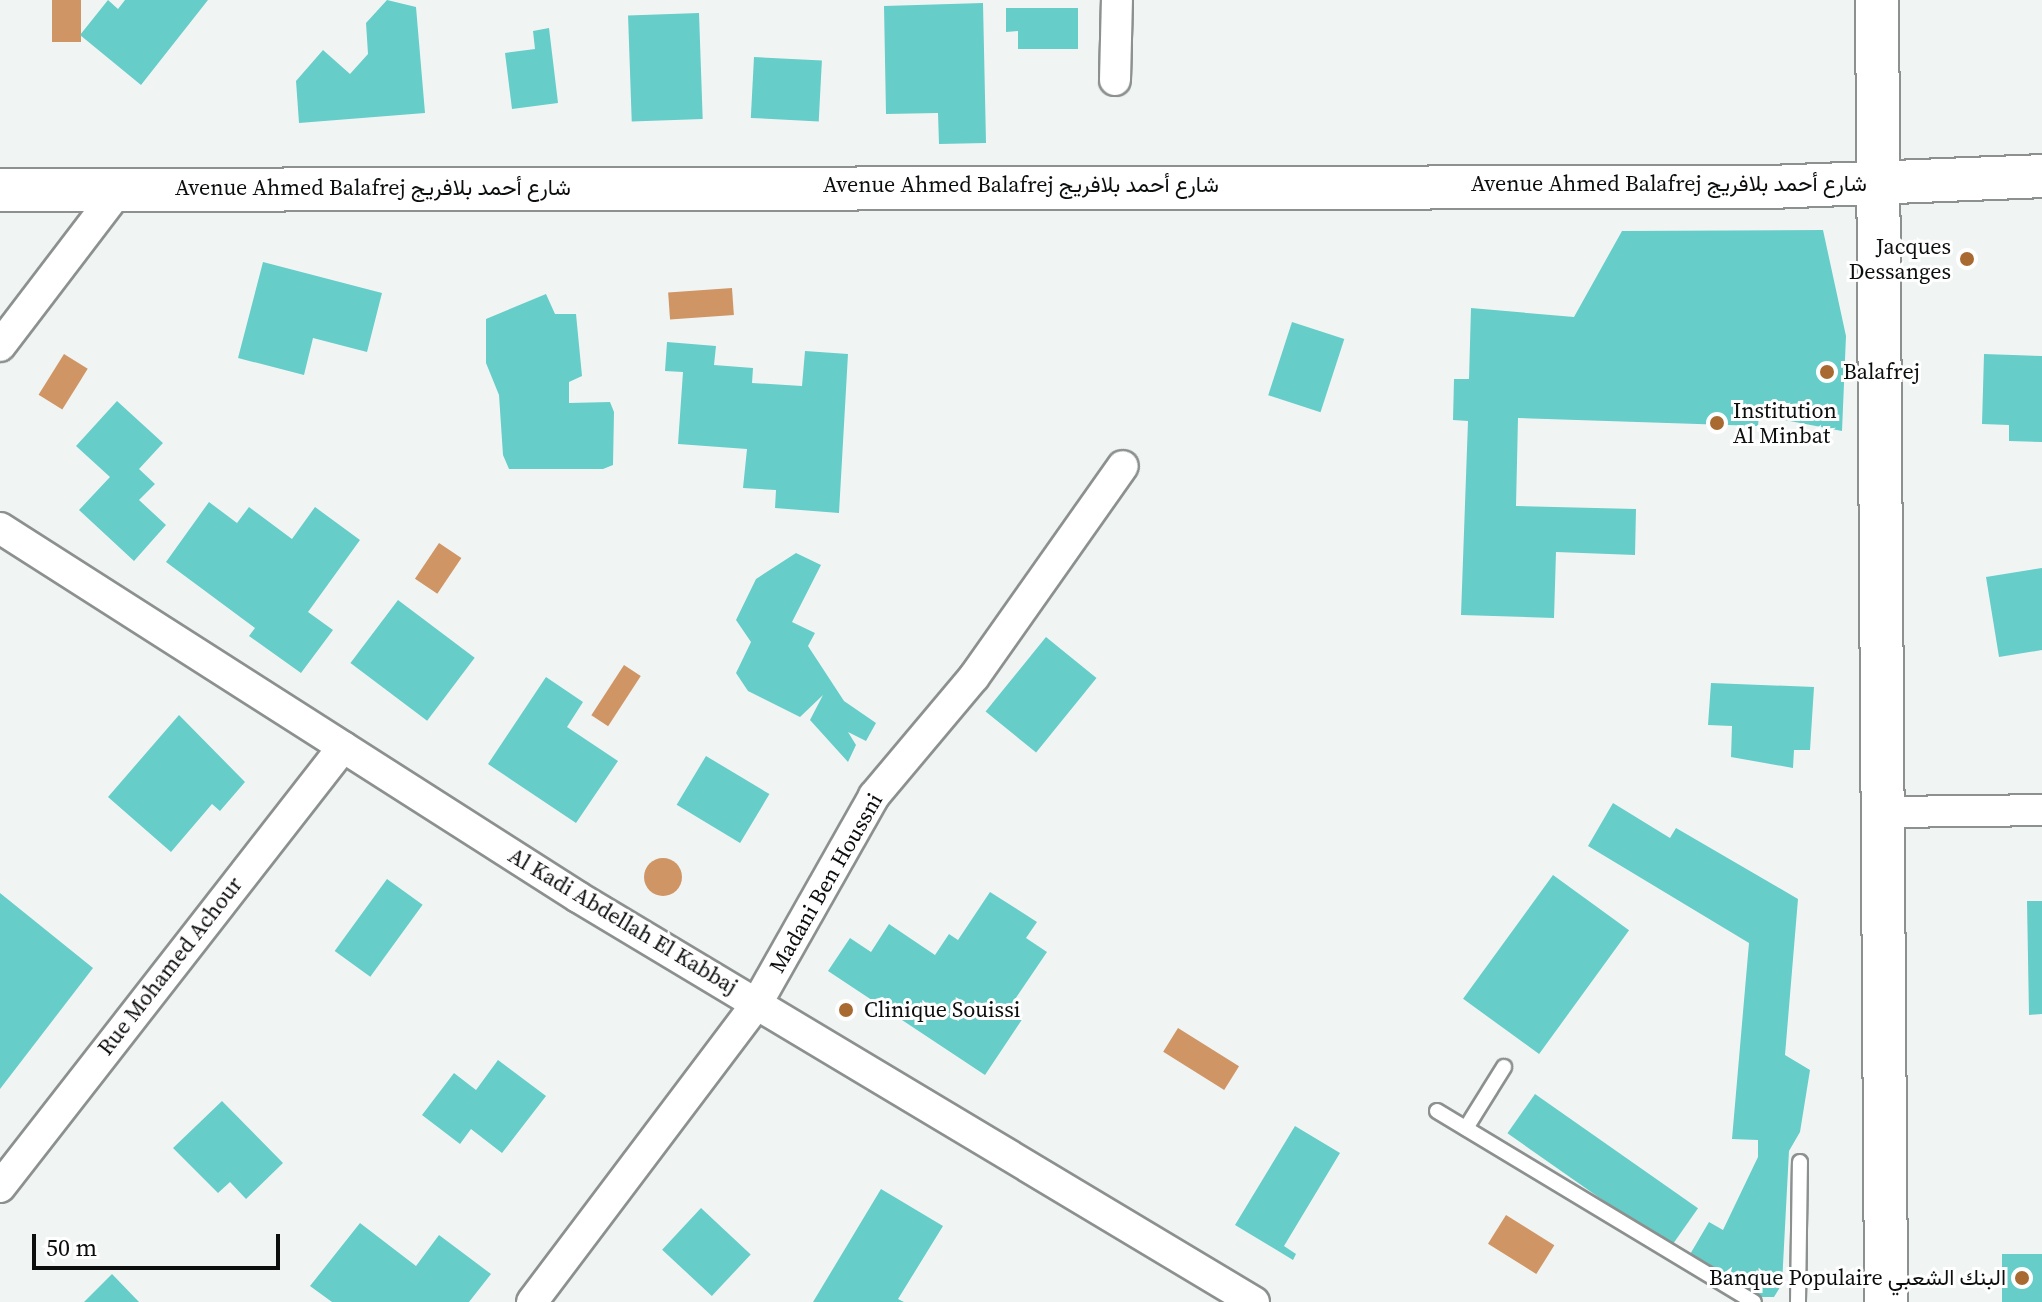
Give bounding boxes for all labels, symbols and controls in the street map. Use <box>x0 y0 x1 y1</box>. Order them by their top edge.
street label: Avenue Ahmed Balafrej شارع أحمد بلافريج <box>1471 171 1867 197</box>
street label: Avenue Ahmed Balafrej شارع أحمد بلافريج <box>823 172 1219 198</box>
street label: Avenue Ahmed Balafrej شارع أحمد بلافريج <box>175 175 571 201</box>
place label: Jacques Dessanges <box>1849 233 1951 284</box>
marker: Jacques Dessanges <box>1958 250 1976 268</box>
place label: Balafrej <box>1843 359 1920 385</box>
marker: Balafrej <box>1818 363 1836 381</box>
place label: Institution Al Minbat <box>1733 397 1837 448</box>
marker: Institution Al Minbat <box>1708 414 1726 432</box>
street label: Madani Ben Houssni <box>764 788 888 978</box>
street label: Al Kadi Abdellah El Kabbaj <box>504 842 742 1000</box>
street label: Rue Mohamed Achour <box>92 872 248 1060</box>
place label: Clinique Souissi <box>864 997 1020 1023</box>
marker: Clinique Souissi <box>835 999 857 1021</box>
scale bar <box>36 1218 284 1268</box>
text: 50 m <box>46 1231 97 1264</box>
place label: Banque Populaire البنك الشعبي <box>1709 1265 2006 1291</box>
marker: Banque Populaire البنك الشعبي <box>2013 1269 2031 1287</box>

